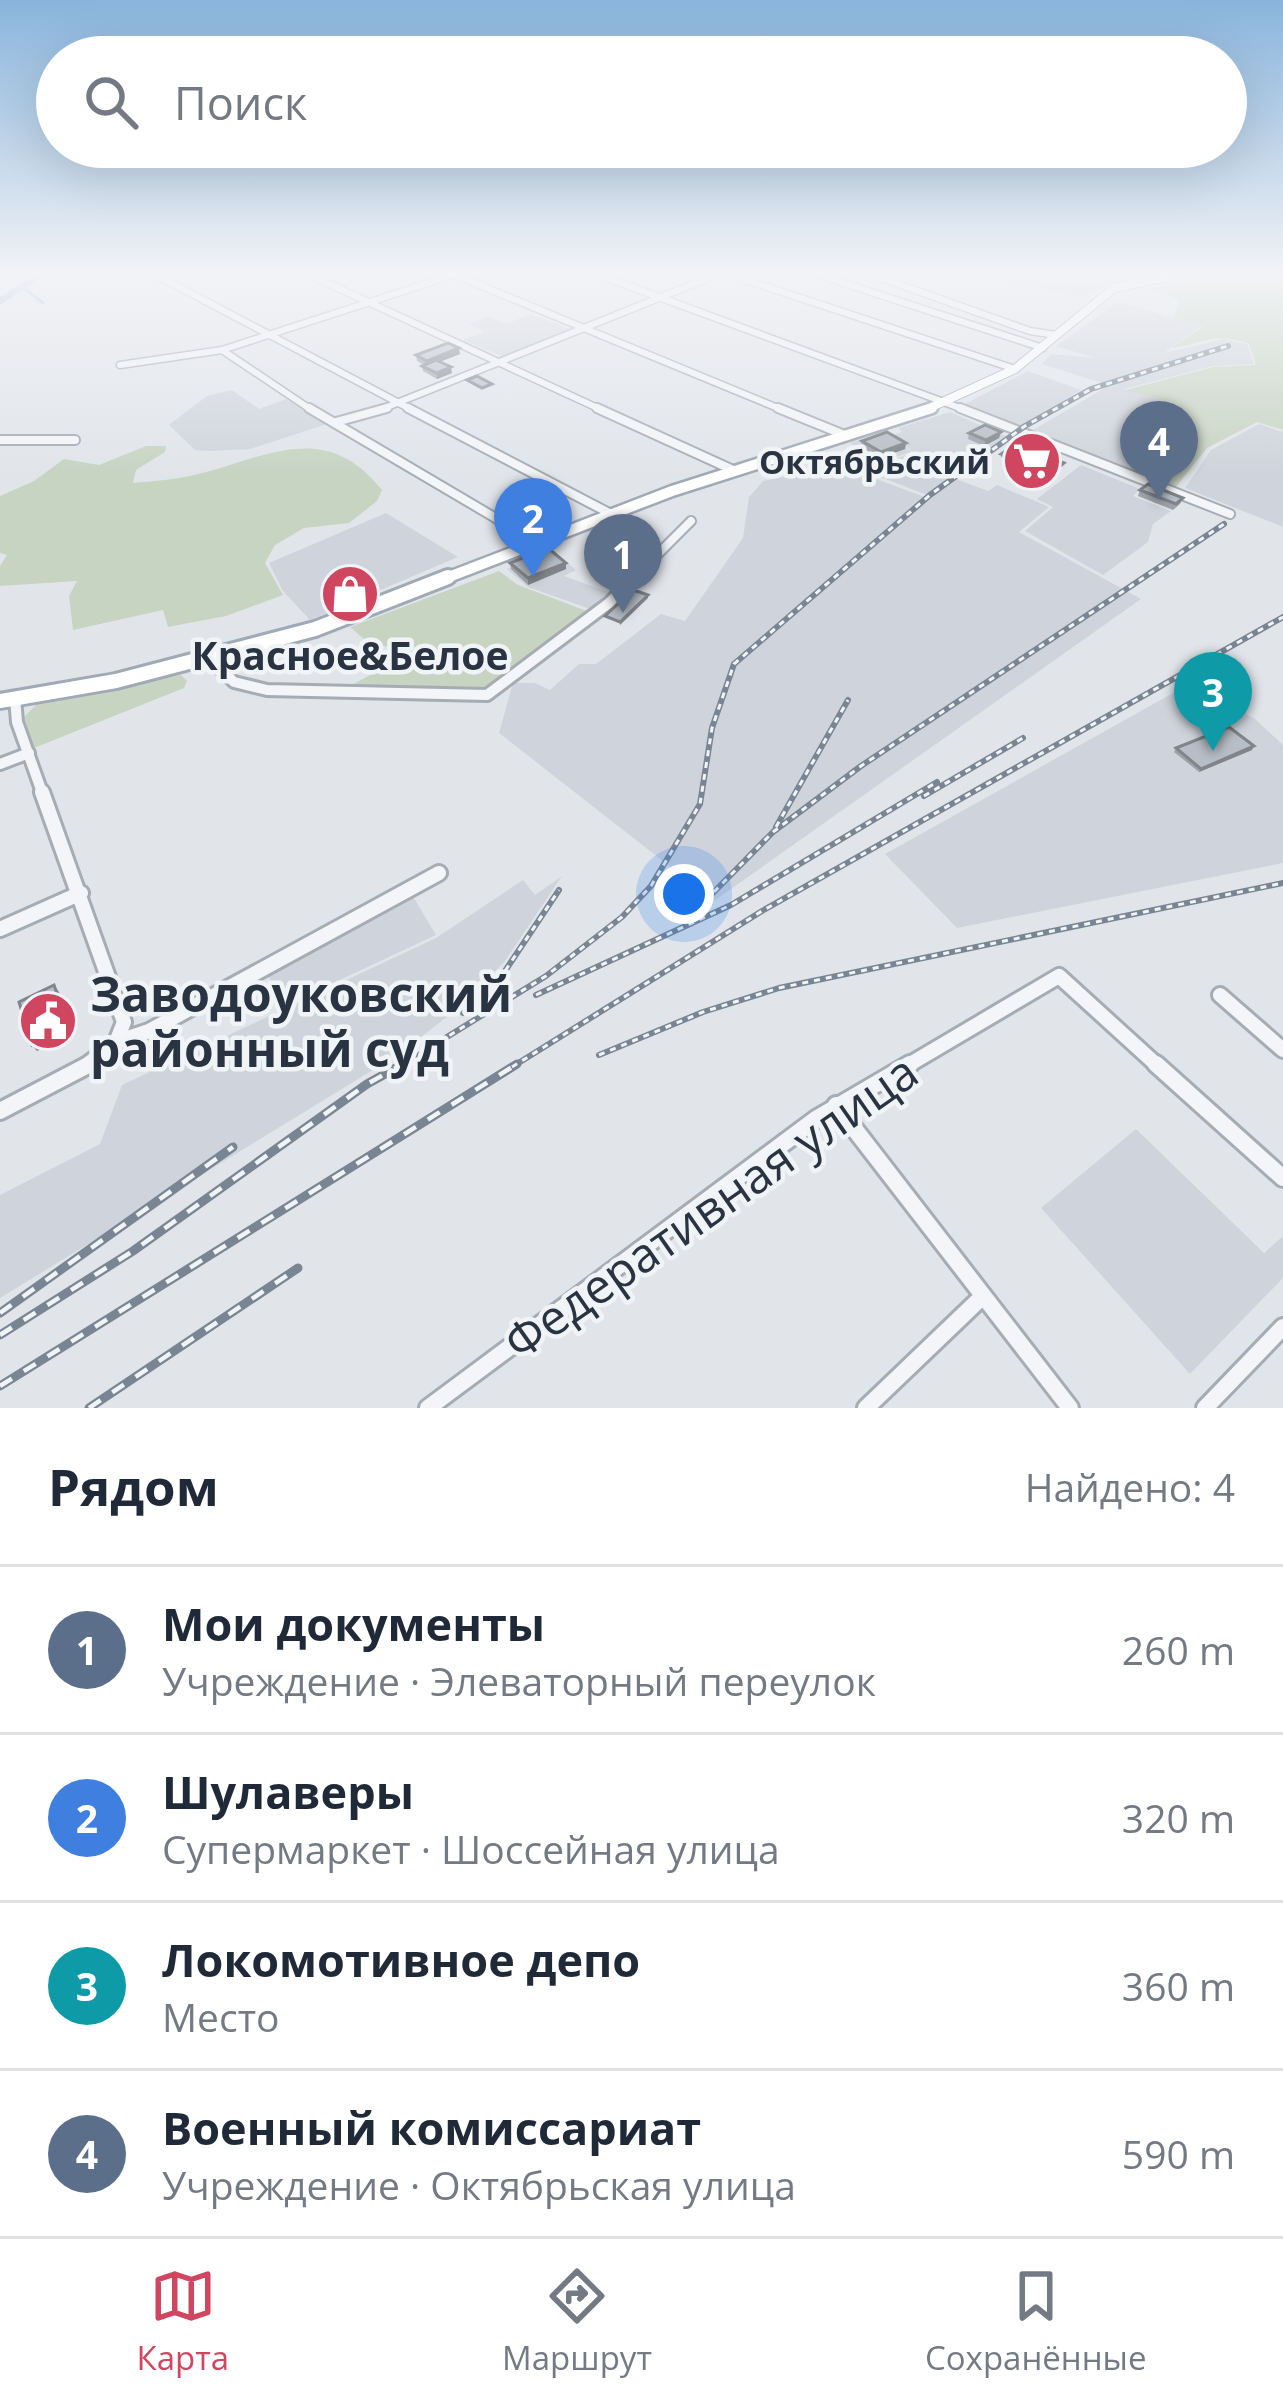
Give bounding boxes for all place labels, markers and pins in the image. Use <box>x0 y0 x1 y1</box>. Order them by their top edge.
pin: 4 <box>1120 401 1198 500</box>
supermarket icon: Октябрьский <box>1001 430 1063 492</box>
place label: Октябрьский <box>759 439 990 484</box>
pin: 2 <box>494 478 572 577</box>
pin: 1 <box>584 514 662 613</box>
shop icon: Красное&Белое <box>319 563 381 625</box>
place label: Красное&Белое <box>191 628 509 681</box>
pin: 3 <box>1174 652 1252 751</box>
place label: Заводоуковский районный суд <box>90 961 512 1081</box>
public building icon: Заводоуковский районный суд <box>17 990 79 1052</box>

